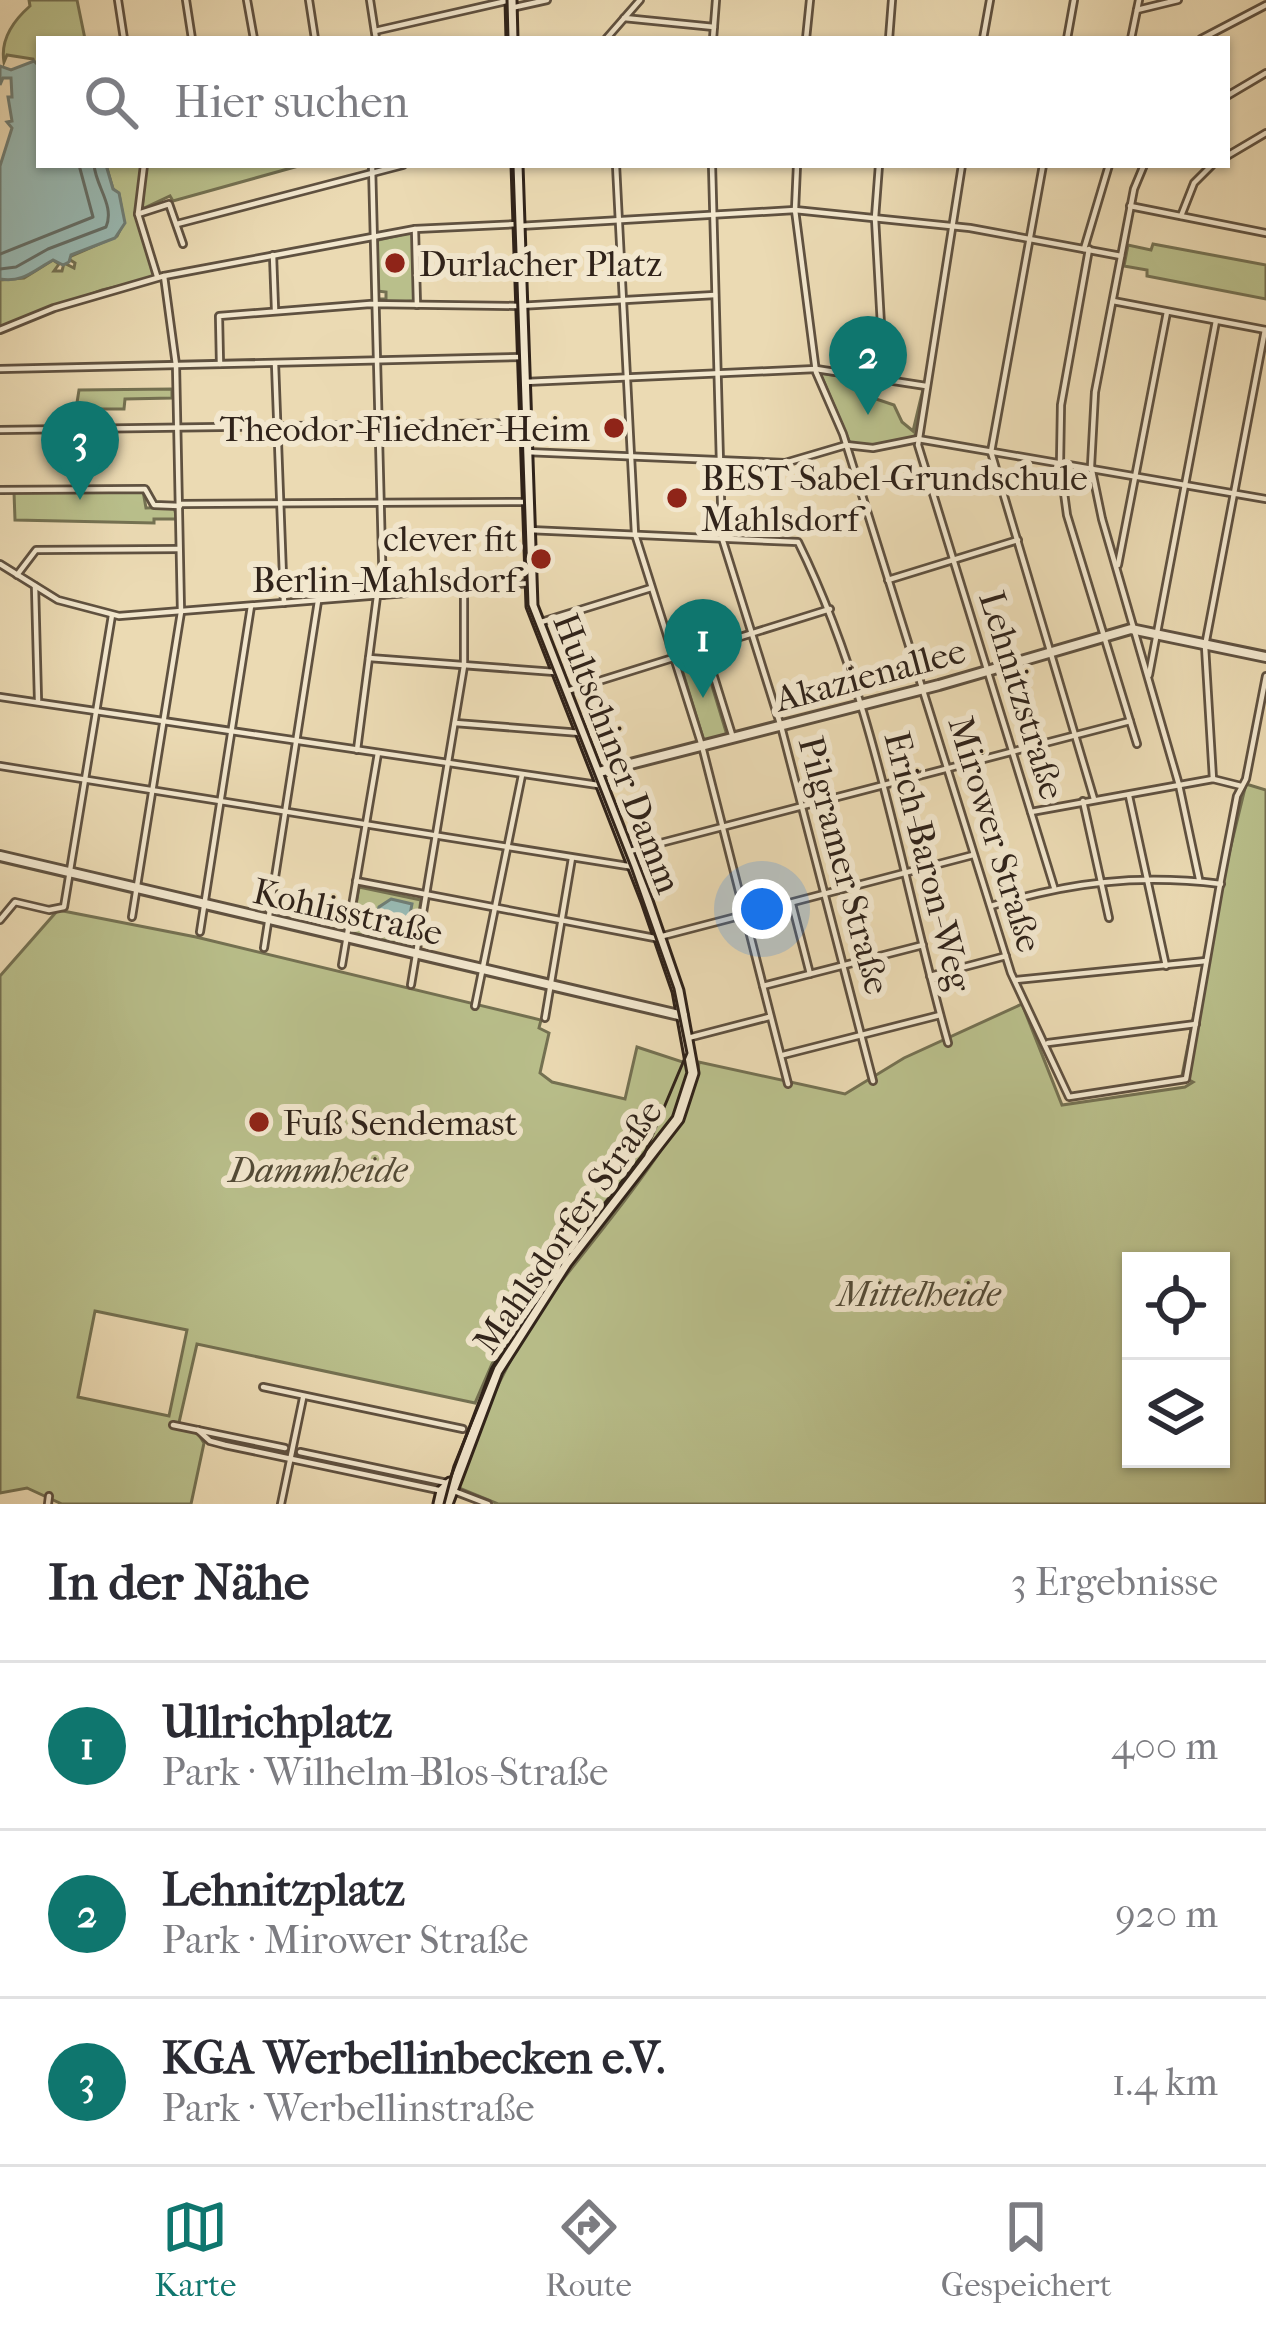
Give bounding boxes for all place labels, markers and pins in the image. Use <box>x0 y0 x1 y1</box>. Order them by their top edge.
place label: Durlacher Platz <box>419 243 662 285</box>
marker: Durlacher Platz <box>382 250 408 276</box>
pin: 2 <box>829 316 907 415</box>
pin: 3 <box>41 401 119 500</box>
place label: Theodor-Fliedner-Heim <box>220 408 590 450</box>
marker: Theodor-Fliedner-Heim <box>601 415 627 441</box>
place label: BEST-Sabel-Grundschule Mahlsdorf <box>701 457 1088 540</box>
marker: BEST-Sabel-Grundschule Mahlsdorf <box>664 485 690 511</box>
place label: clever fit Berlin-Mahlsdorf <box>252 518 524 601</box>
marker: clever fit Berlin-Mahlsdorf <box>528 546 554 572</box>
pin: 1 <box>664 599 742 698</box>
place label: Fuß Sendemast <box>283 1102 518 1144</box>
marker: Fuß Sendemast <box>246 1109 272 1135</box>

